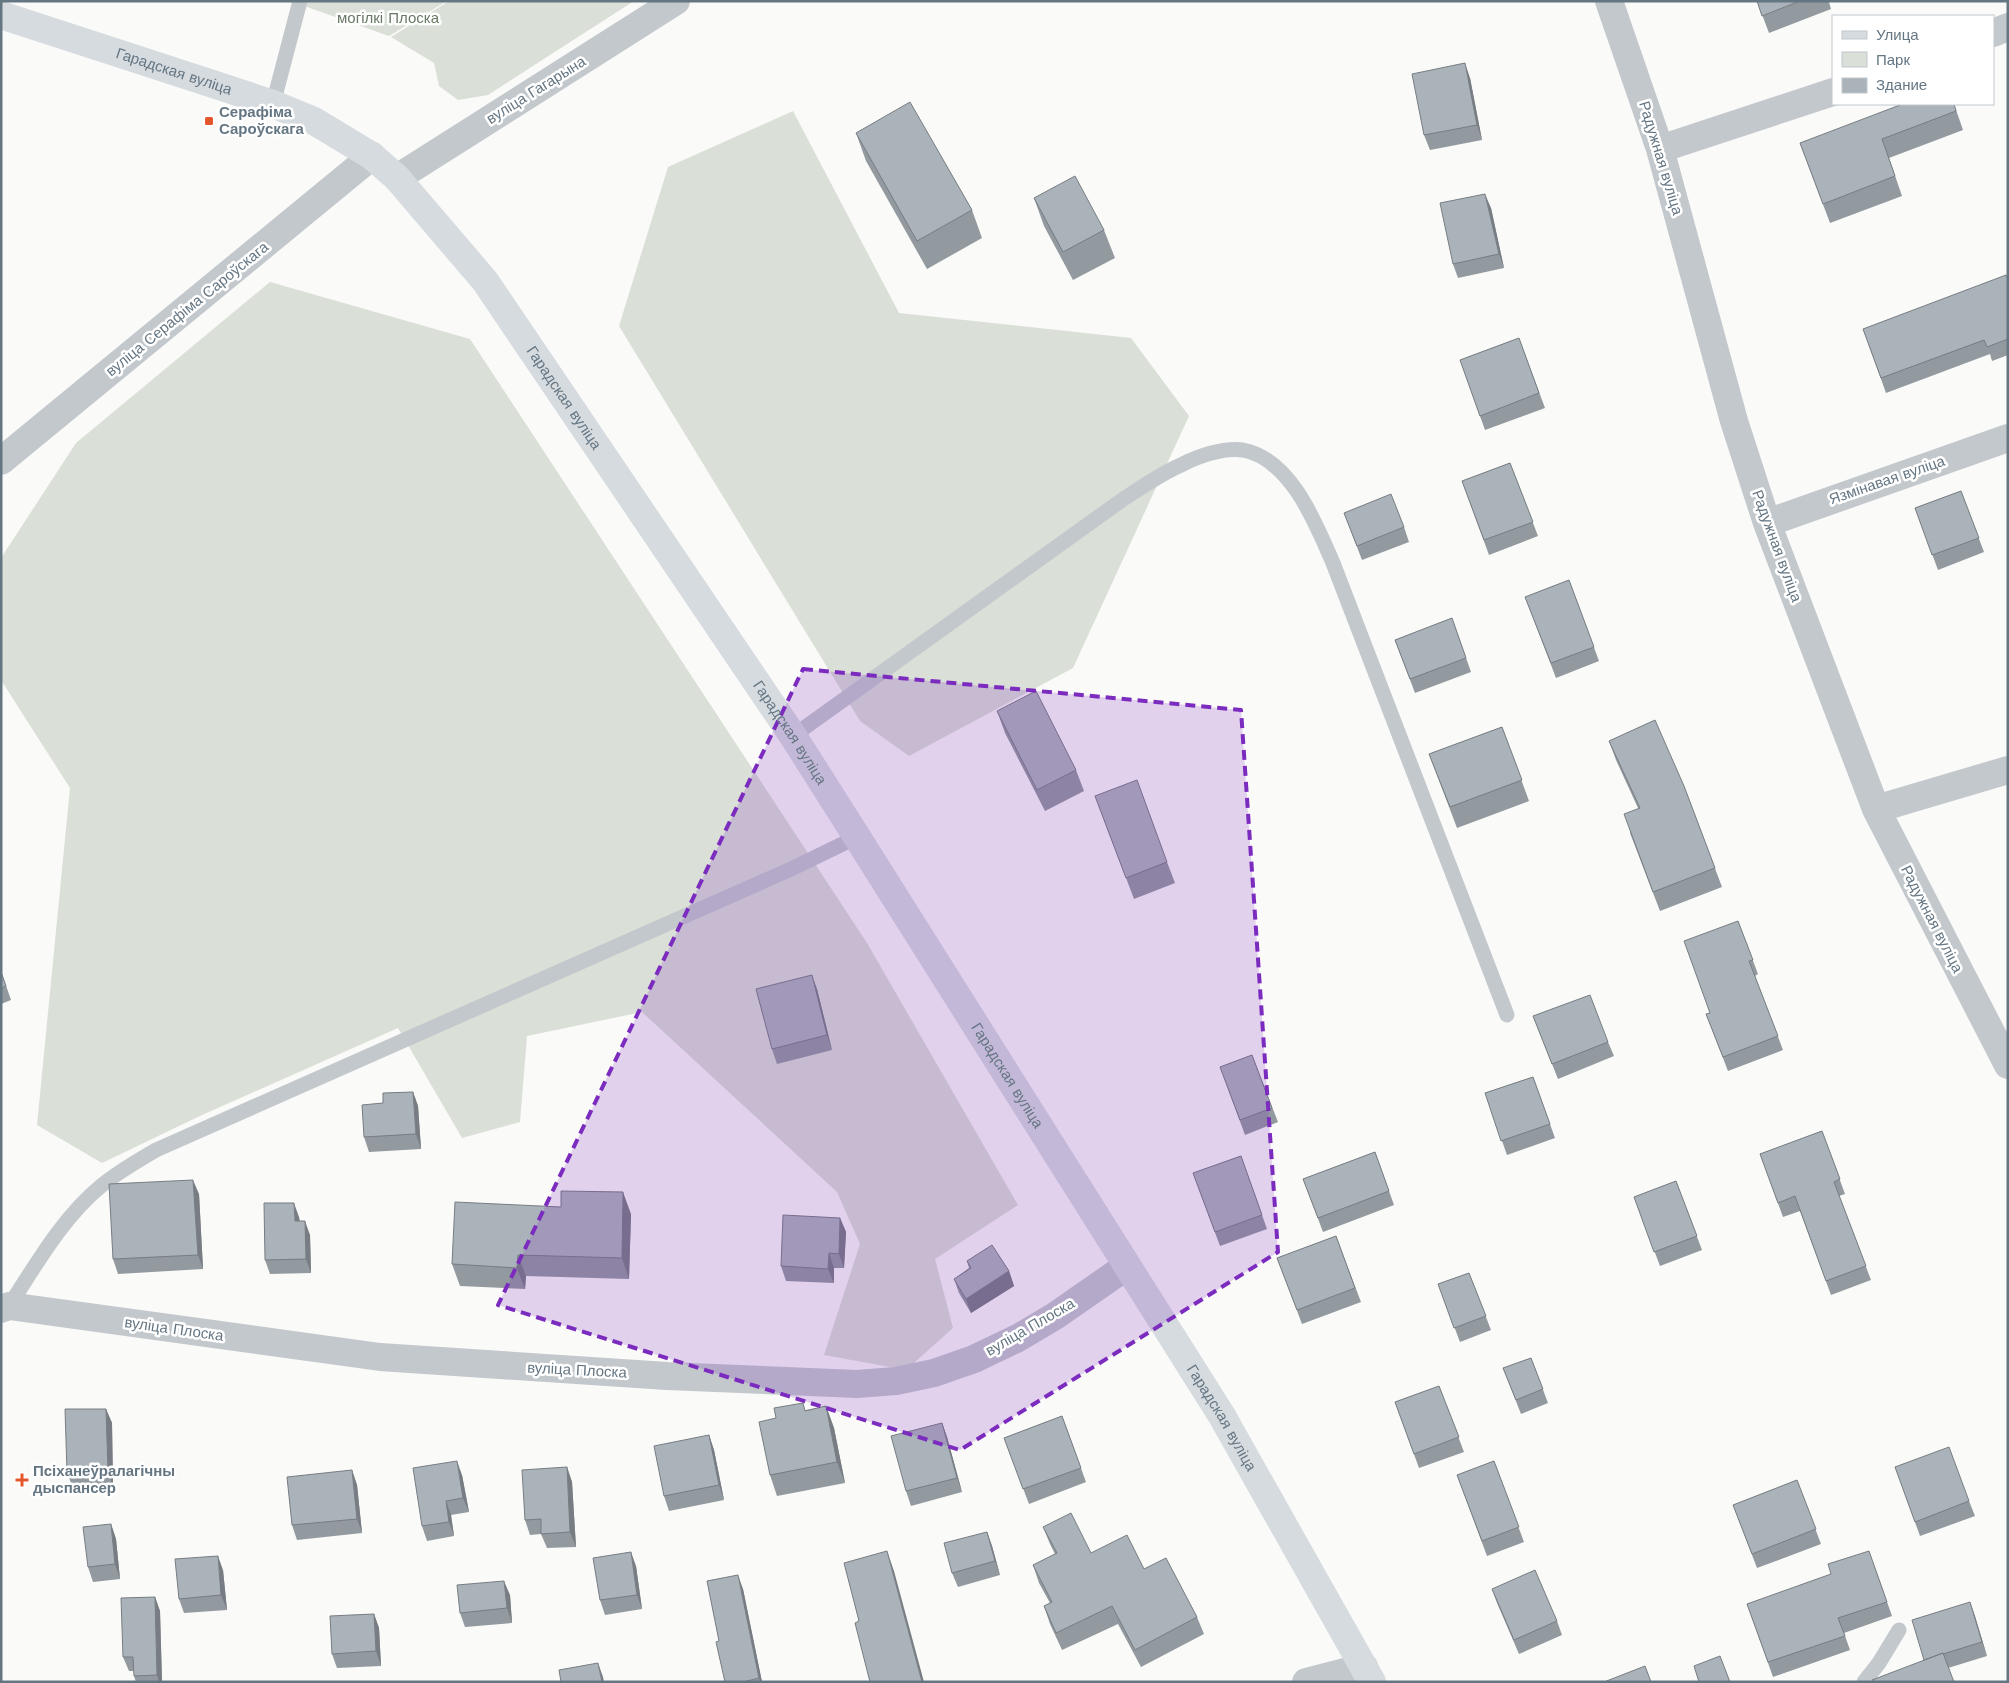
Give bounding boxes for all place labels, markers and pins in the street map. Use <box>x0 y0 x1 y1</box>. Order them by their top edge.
place label: Серафіма Сароўскага <box>219 103 304 138</box>
marker: Серафіма Сароўскага <box>203 115 215 127</box>
place label: Псіханеўралагічны дыспансер <box>33 1462 175 1497</box>
marker: Псіханеўралагічны дыспансер <box>15 1473 29 1487</box>

